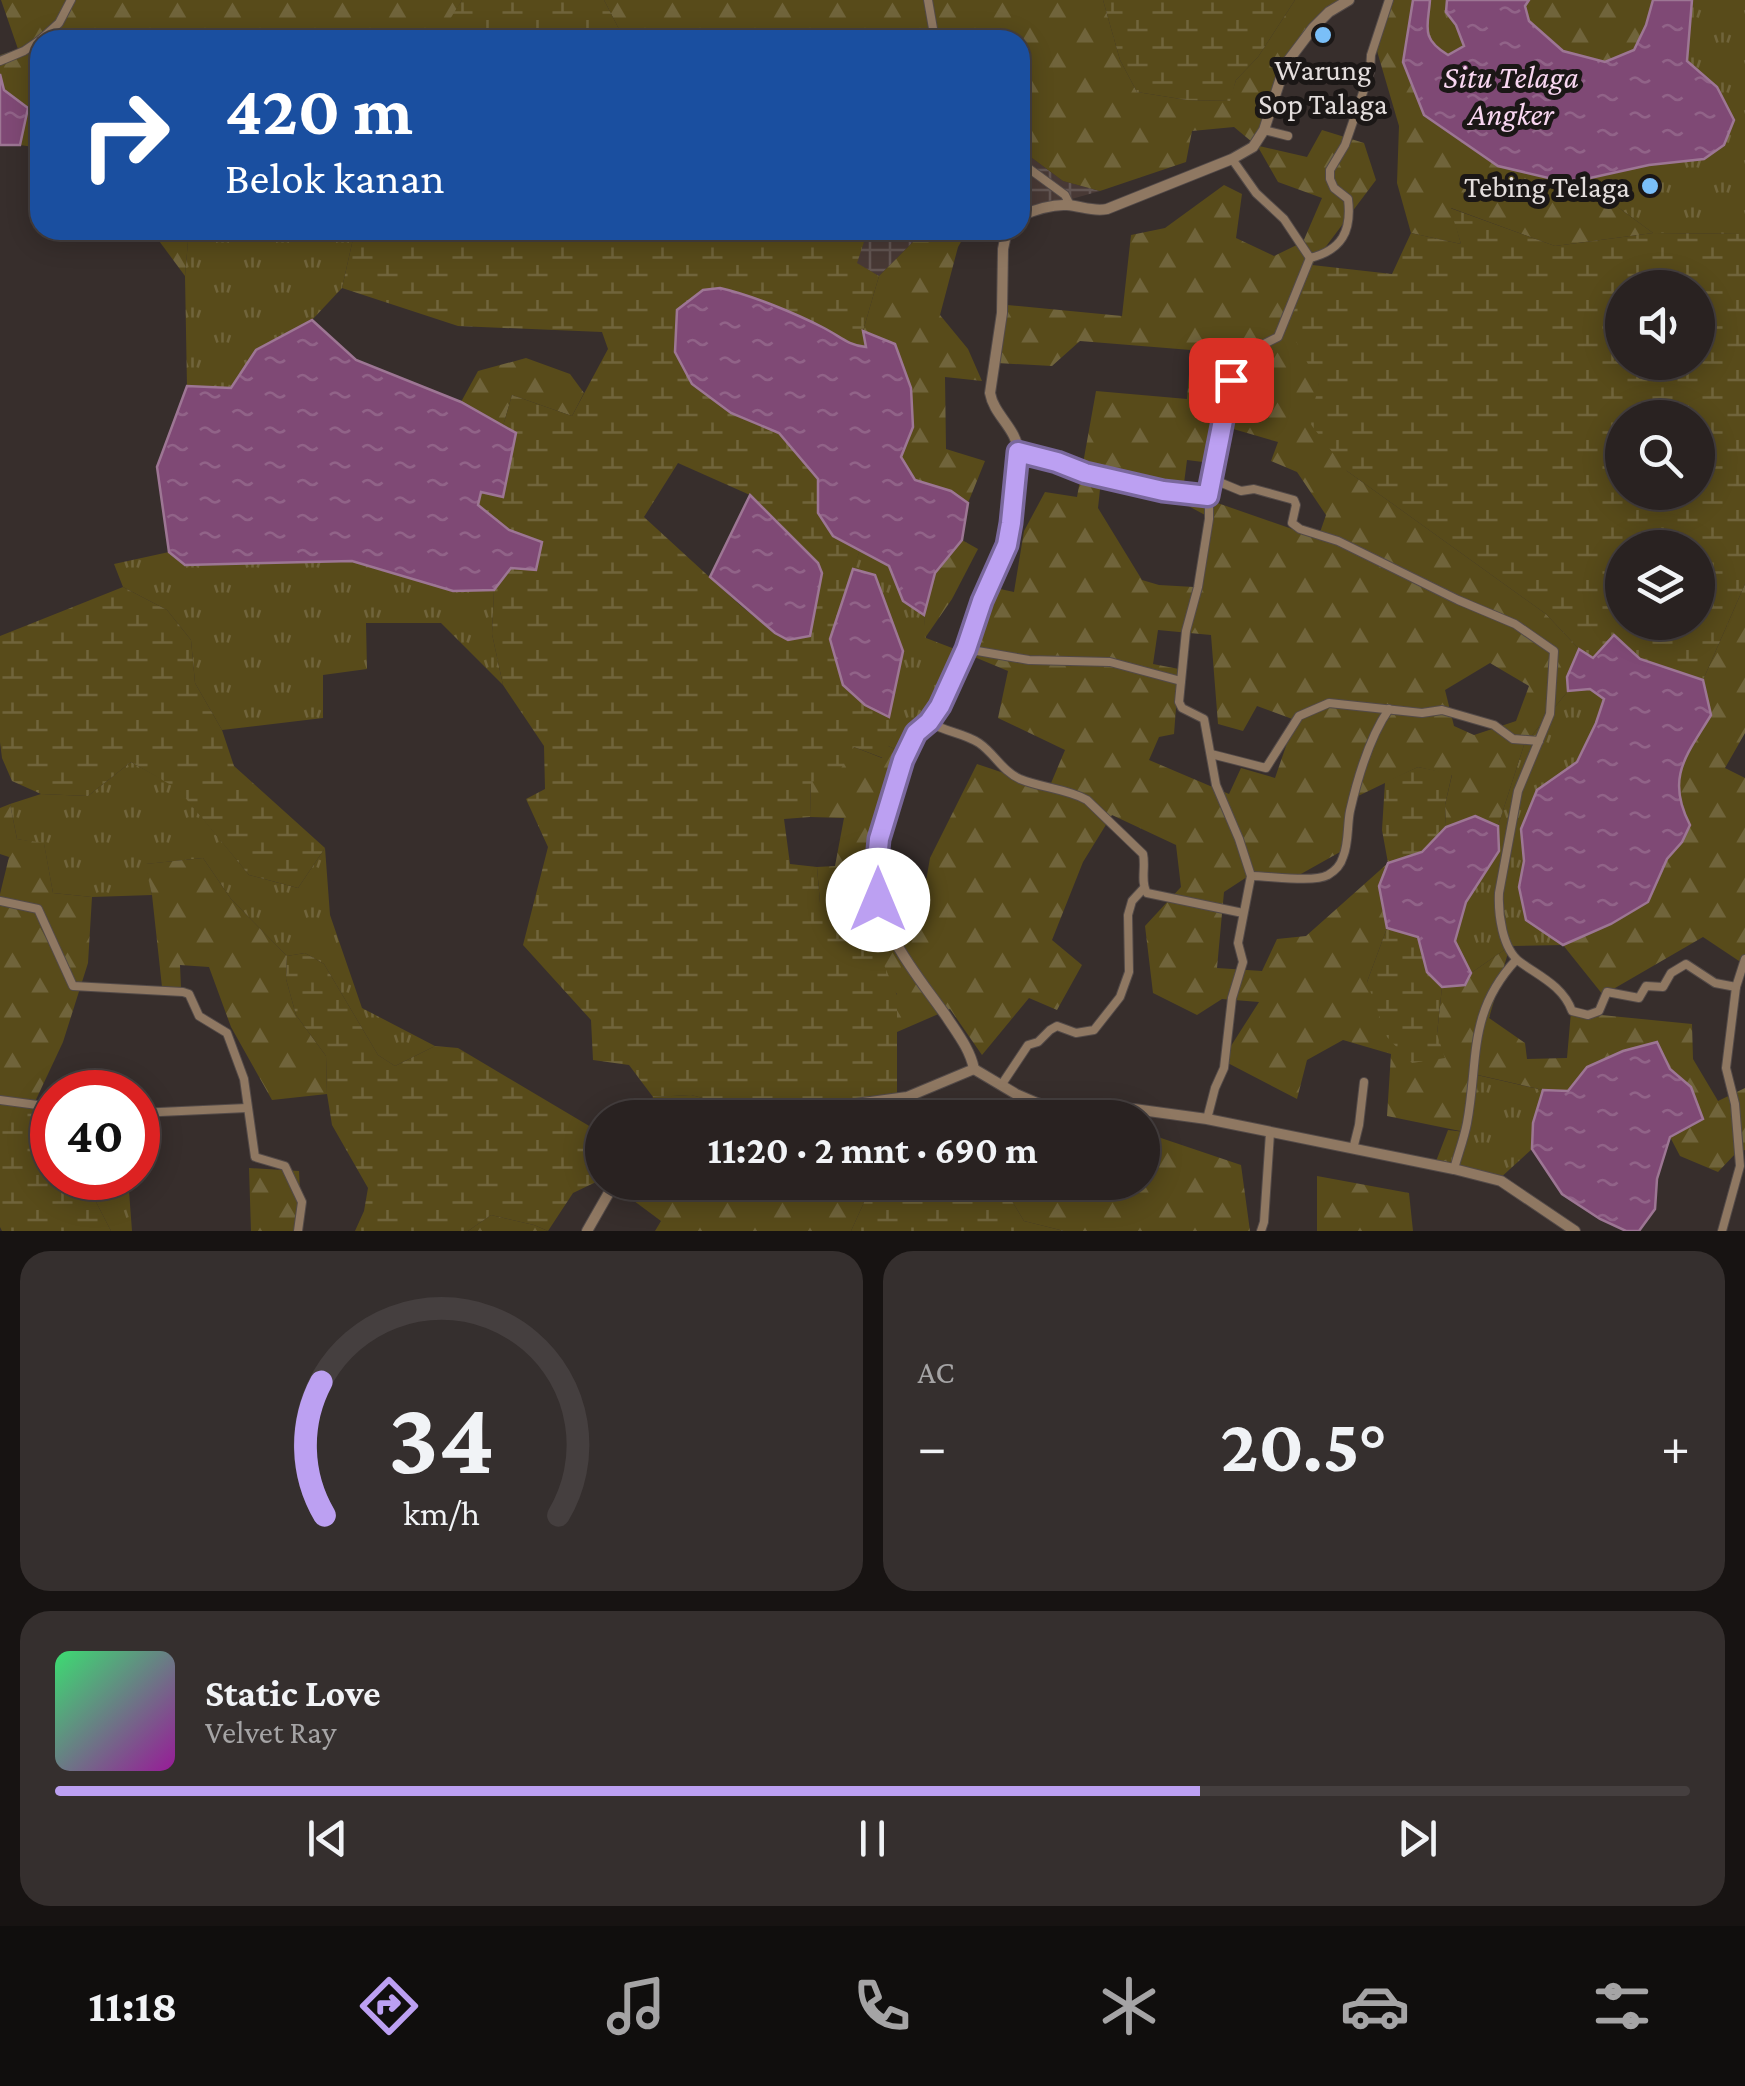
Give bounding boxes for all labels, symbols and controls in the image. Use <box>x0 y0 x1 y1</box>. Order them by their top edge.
marker: Warung Sop Talaga <box>1312 24 1334 46</box>
place label: Warung Sop Talaga <box>1258 53 1388 121</box>
water label: Situ Telaga Angker <box>1443 59 1579 132</box>
icon: right <box>60 70 190 200</box>
text: 420 m <box>225 71 413 149</box>
text: Belok kanan <box>225 153 445 203</box>
place label: Tebing Telaga <box>1464 170 1630 204</box>
marker: Tebing Telaga <box>1639 175 1661 197</box>
map controls <box>1605 270 1715 640</box>
button: sound <box>1605 270 1715 380</box>
pin <box>1189 338 1274 423</box>
icon: arrive <box>1204 353 1259 408</box>
button: search <box>1605 400 1715 510</box>
button: layers <box>1605 530 1715 640</box>
position arrow <box>826 848 930 952</box>
speed limit sign: 40 <box>30 1070 160 1200</box>
text: 11:20 · 2 mnt · 690 m <box>707 1129 1038 1171</box>
text: AC <box>918 1354 954 1390</box>
text: 34 <box>388 1380 495 1495</box>
text: 20.5° <box>1220 1404 1387 1487</box>
text: − <box>918 1416 947 1477</box>
text: + <box>1661 1416 1690 1477</box>
text: km/h <box>403 1493 480 1533</box>
text: Static Love <box>205 1672 381 1714</box>
text: Velvet Ray <box>205 1714 336 1750</box>
icon: previous <box>300 1811 355 1866</box>
icon: pause <box>845 1811 900 1866</box>
icon: next <box>1390 1811 1445 1866</box>
icon: directions <box>354 1971 424 2041</box>
icon: music <box>601 1971 671 2041</box>
icon: phone <box>847 1971 917 2041</box>
icon: climate <box>1094 1971 1164 2041</box>
icon: car <box>1340 1971 1410 2041</box>
icon: filters <box>1587 1971 1657 2041</box>
text: 11:18 <box>88 1981 177 2031</box>

